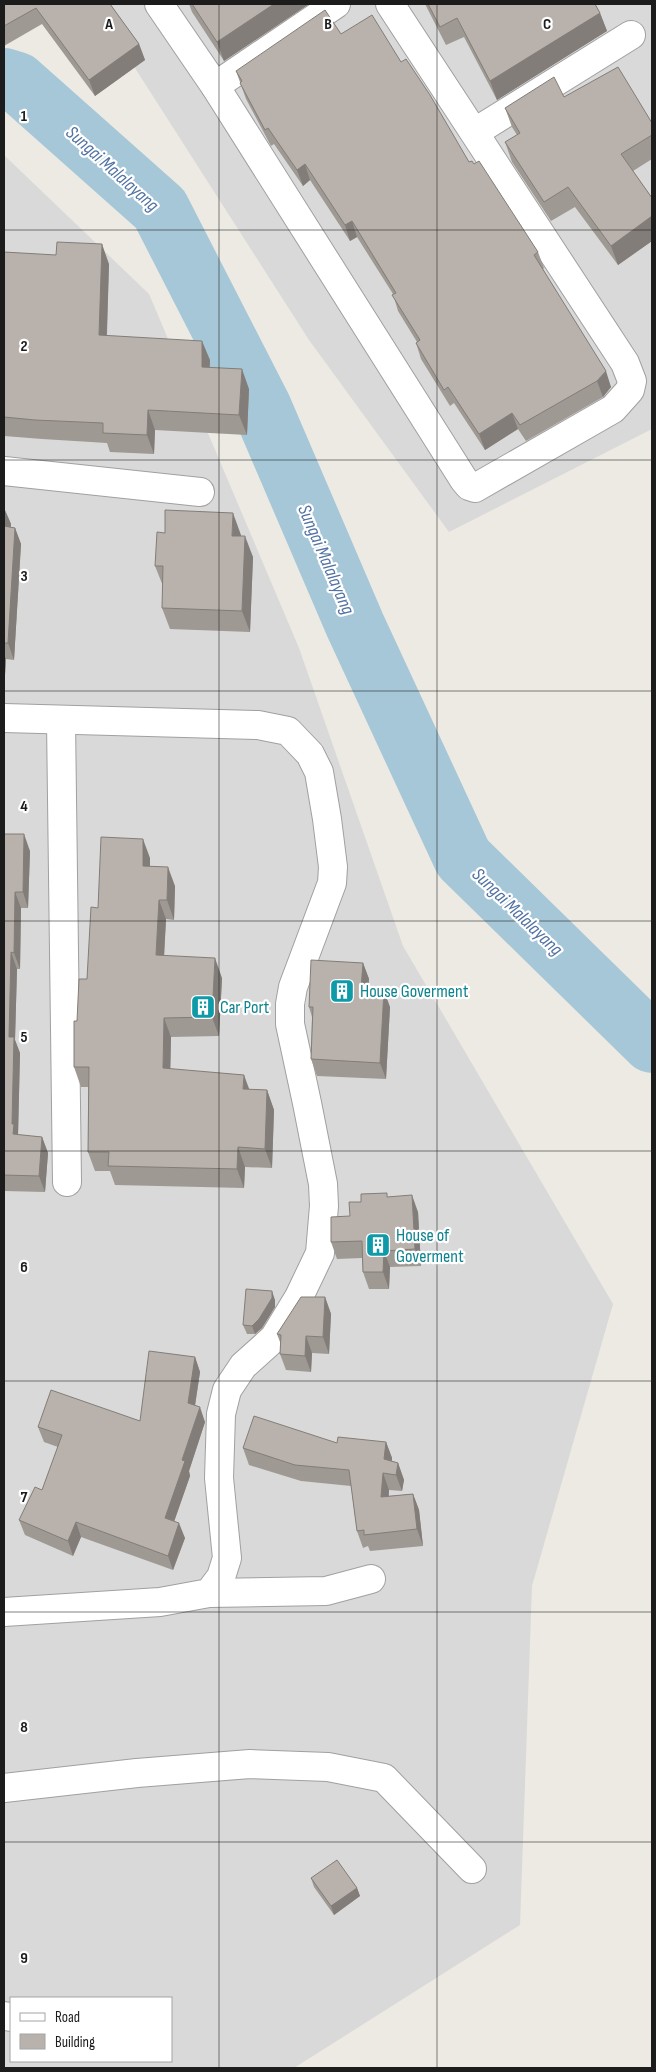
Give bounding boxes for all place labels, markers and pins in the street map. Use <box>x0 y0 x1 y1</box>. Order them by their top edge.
building icon: House Goverment <box>329 978 355 1004</box>
place label: House Goverment <box>360 981 469 1002</box>
building icon: Car Port <box>190 994 216 1020</box>
place label: Car Port <box>220 997 270 1018</box>
place label: House of Goverment <box>396 1225 464 1267</box>
building icon: House of Goverment <box>365 1232 391 1258</box>

